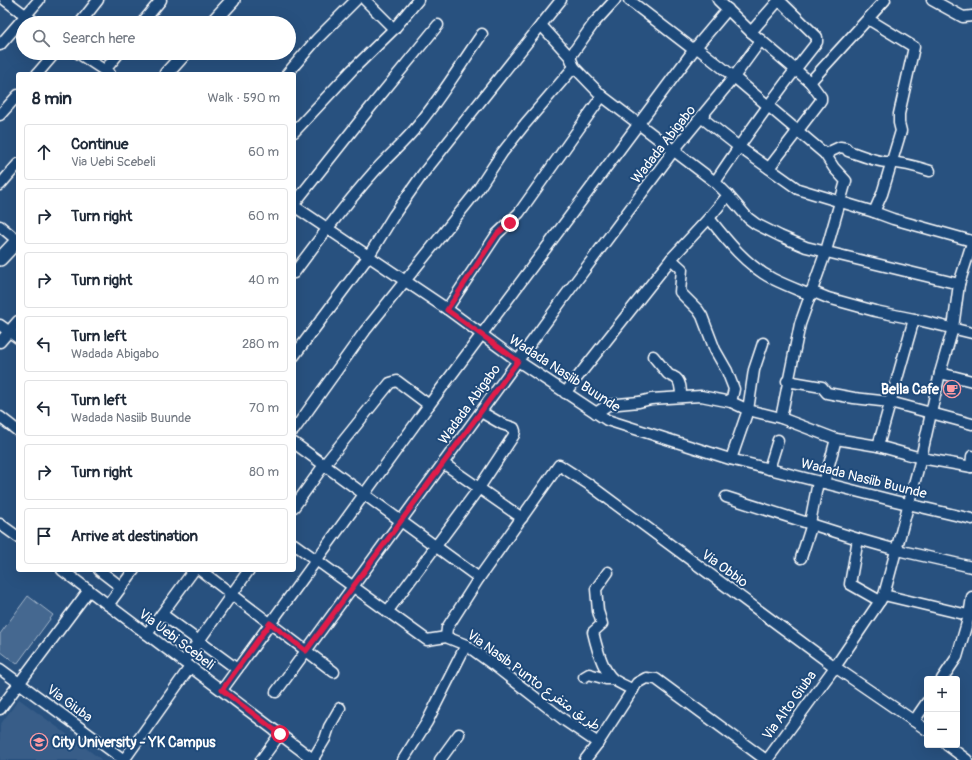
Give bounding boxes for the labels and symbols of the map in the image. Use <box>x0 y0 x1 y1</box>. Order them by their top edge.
street label: Wadada Abigabo <box>628 101 700 187</box>
route end <box>501 214 519 232</box>
street label: Wadada Nasiib Buunde <box>506 331 624 416</box>
street label: Wadada Abigabo <box>435 361 504 448</box>
cafe icon: Bella Cafe <box>942 379 962 399</box>
place label: Bella Cafe <box>881 381 940 398</box>
street label: Wadada Nasiib Buunde <box>799 455 929 502</box>
street label: Via Obbio <box>698 546 752 591</box>
street label: Via Uebi Scebeli <box>135 605 218 674</box>
street label: Via Nasib Punto طريق متفرع <box>462 626 604 736</box>
street label: Via Alto Giuba <box>759 667 820 743</box>
street label: Via Giuba <box>43 681 96 726</box>
route start <box>271 725 289 743</box>
school or university icon: City University - YK Campus <box>29 732 49 752</box>
place label: City University - YK Campus <box>52 734 216 751</box>

